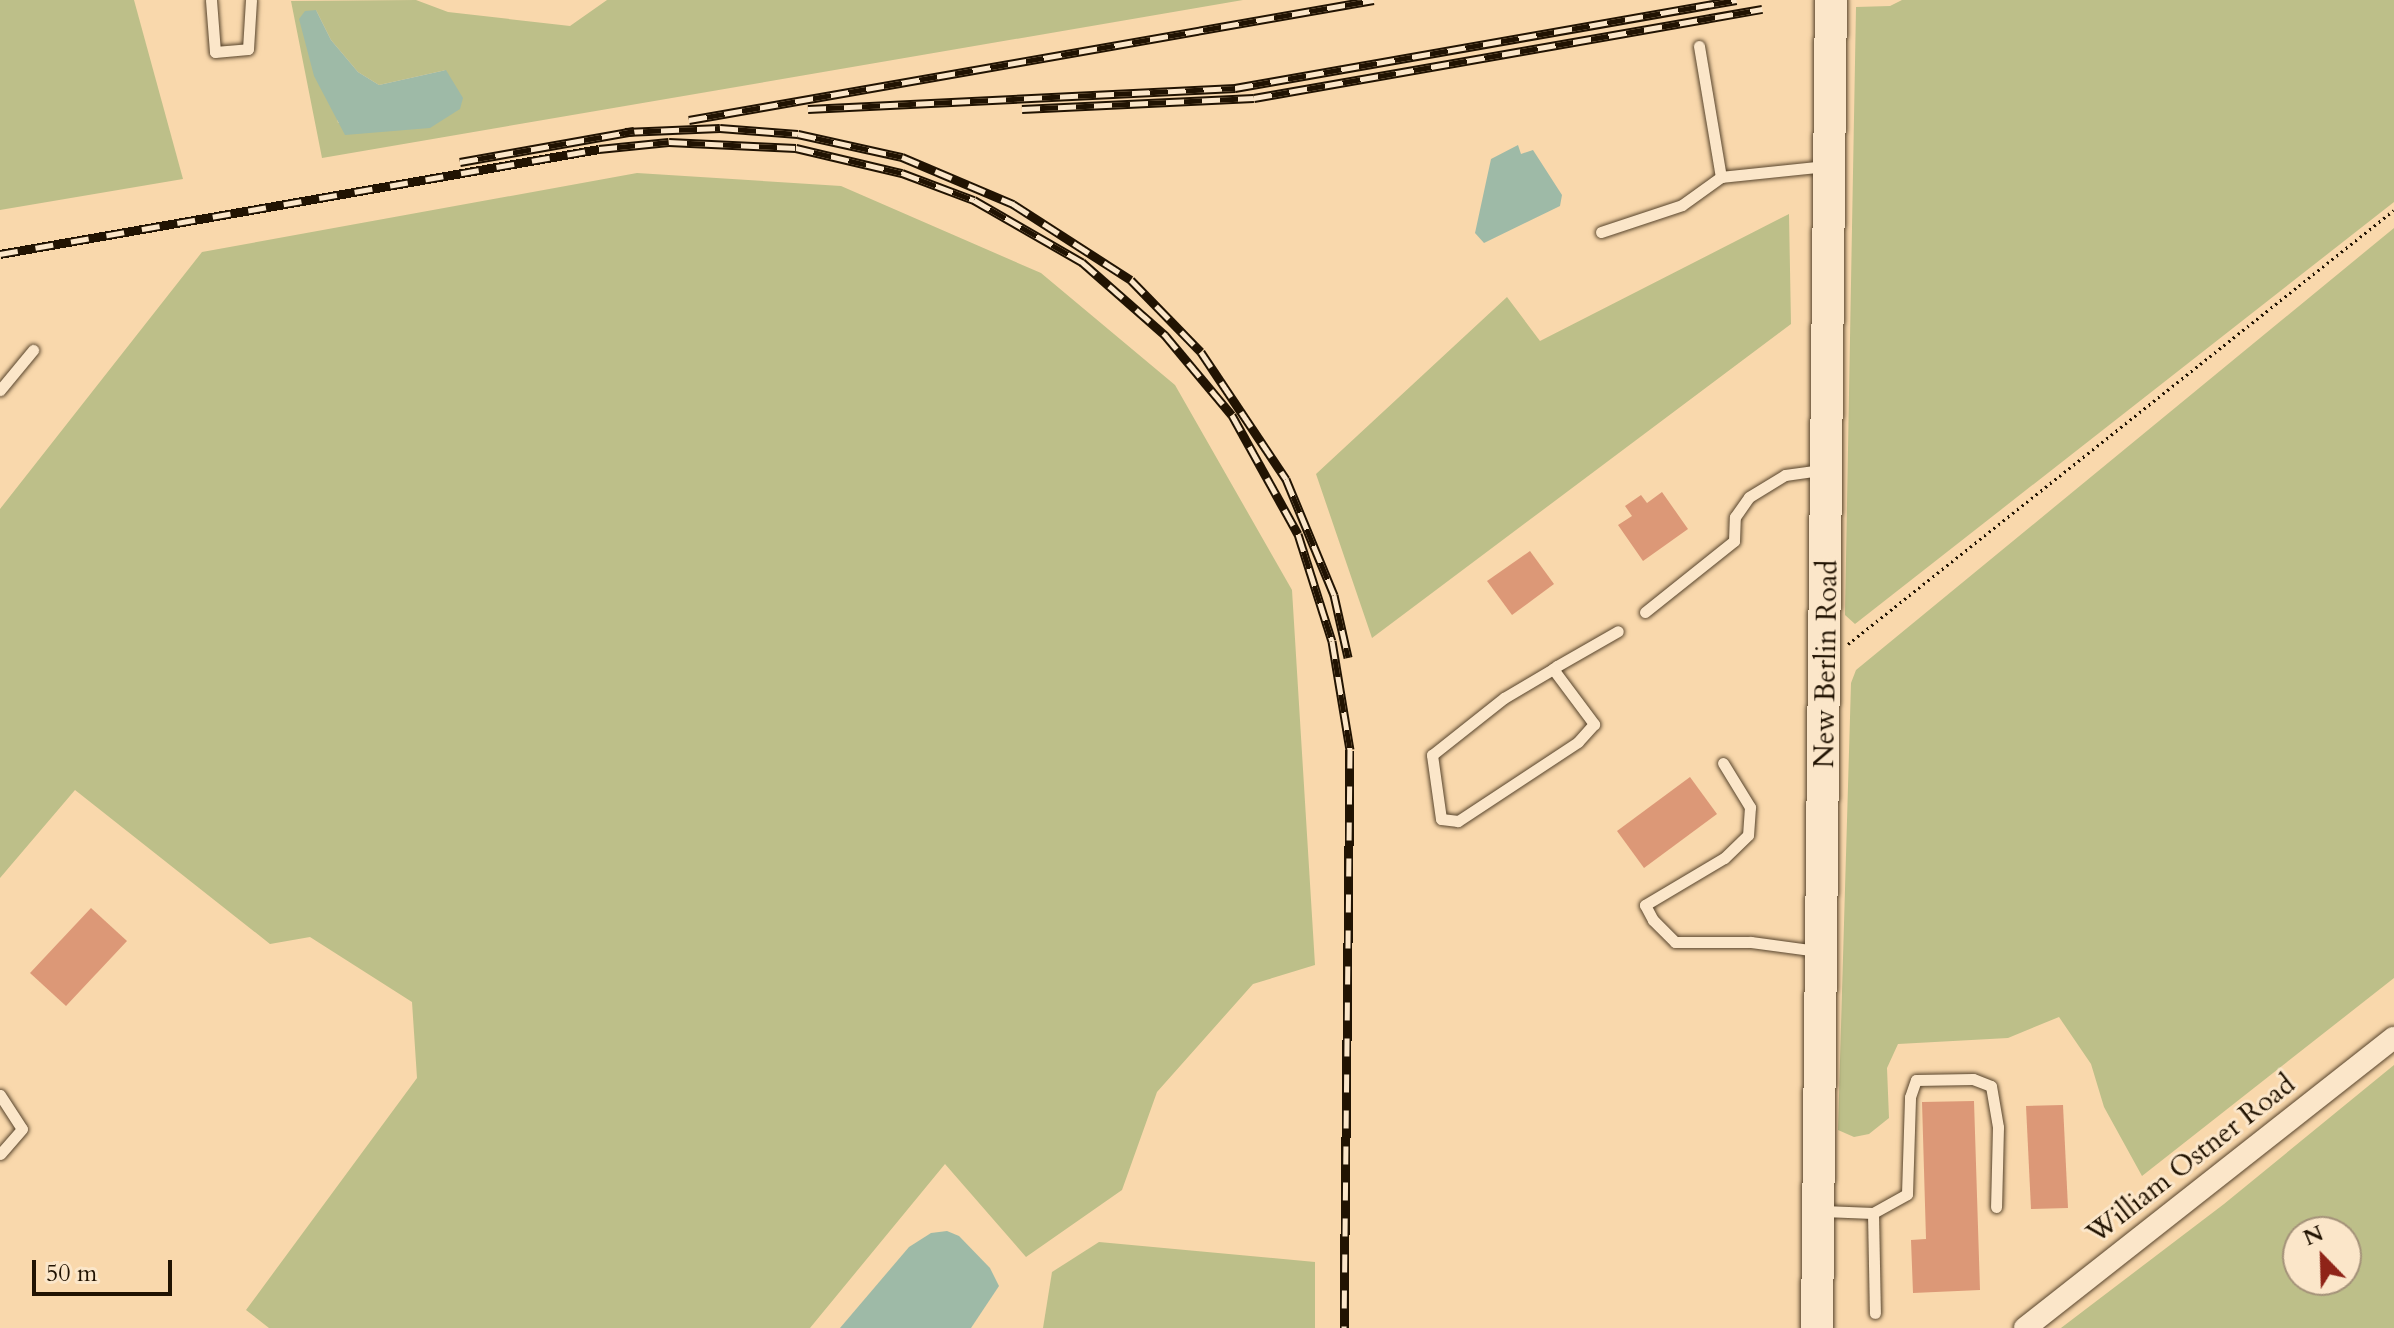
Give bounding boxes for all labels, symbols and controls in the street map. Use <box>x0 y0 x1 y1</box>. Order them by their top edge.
street label: New Berlin Road <box>1807 559 1845 769</box>
street label: William Ostner Road <box>2080 1067 2302 1251</box>
north arrow <box>2282 1216 2362 1296</box>
text: N <box>2299 1218 2328 1253</box>
scale bar <box>36 1244 176 1294</box>
text: 50 m <box>46 1257 97 1290</box>

